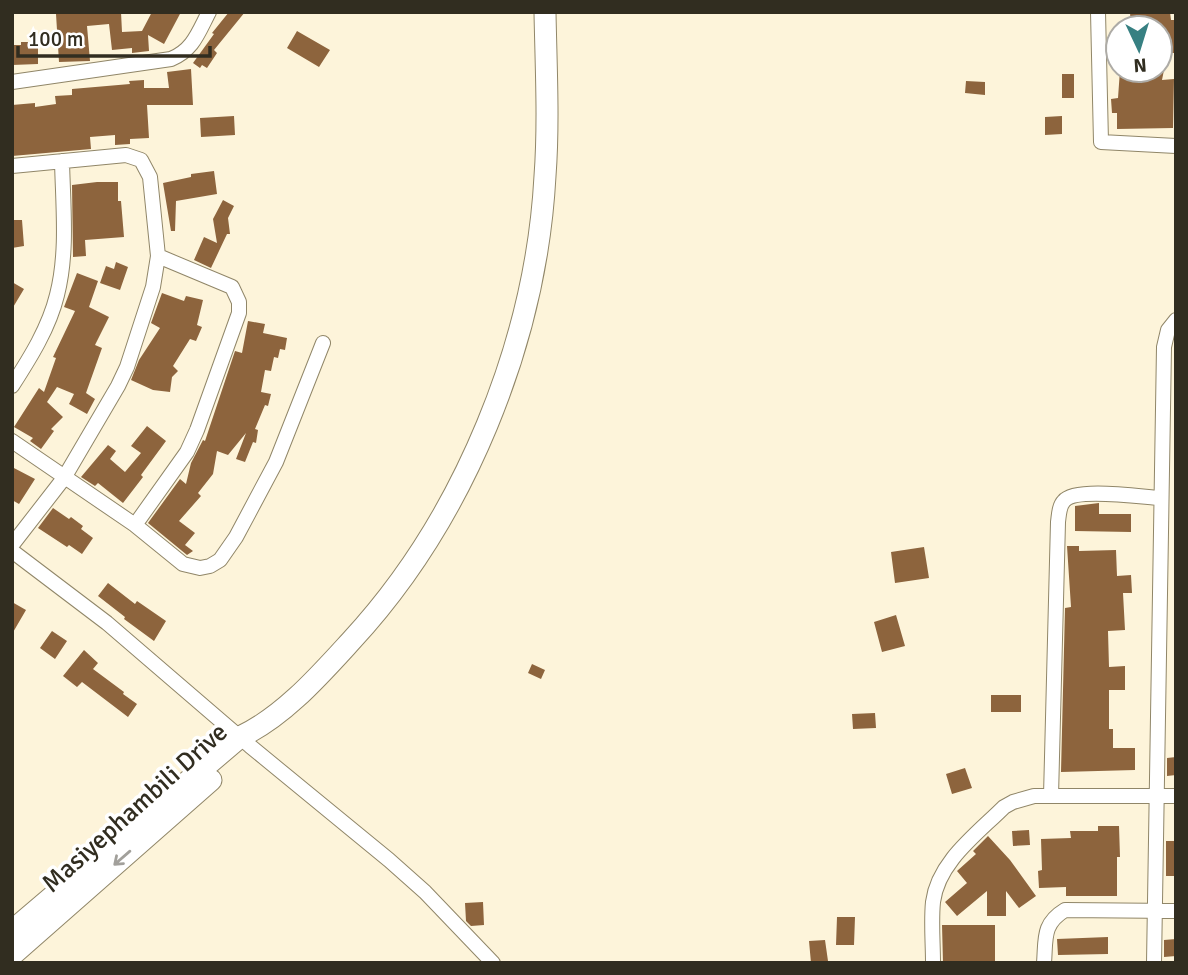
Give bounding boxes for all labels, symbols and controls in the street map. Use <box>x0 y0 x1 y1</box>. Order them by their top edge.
scale bar <box>18 14 210 58</box>
north arrow <box>1104 14 1174 84</box>
text: 100 m <box>28 26 83 52</box>
text: N <box>1133 53 1148 77</box>
street label: Masiyephambili Drive <box>36 716 234 900</box>
one-way arrow <box>113 850 131 866</box>

